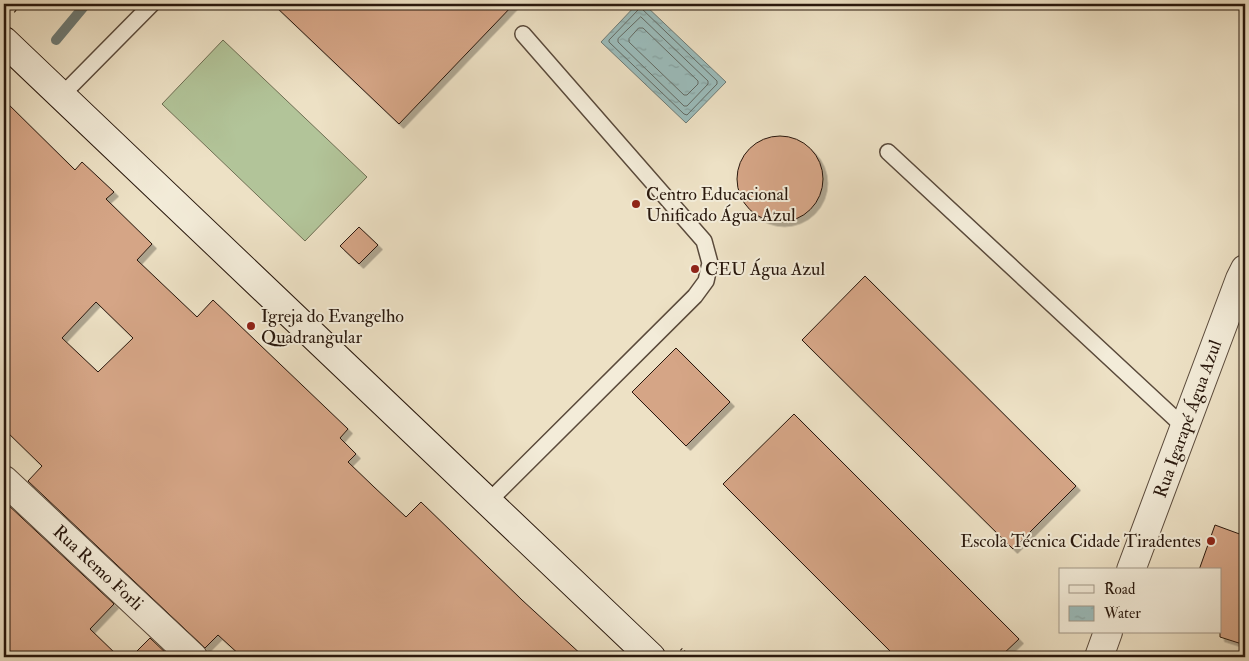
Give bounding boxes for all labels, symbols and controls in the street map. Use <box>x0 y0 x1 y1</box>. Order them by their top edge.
place label: Centro Educacional Unificado Água Azul <box>646 183 796 227</box>
marker: Centro Educacional Unificado Água Azul <box>630 198 642 210</box>
place label: CEU Água Azul <box>705 258 825 281</box>
marker: CEU Água Azul <box>689 263 701 275</box>
place label: Igreja do Evangelho Quadrangular <box>261 305 404 349</box>
marker: Igreja do Evangelho Quadrangular <box>245 320 257 332</box>
street label: Rua Igarapé Água Azul <box>1149 337 1227 501</box>
street label: Rua Remo Forli <box>48 520 148 616</box>
place label: Escola Técnica Cidade Tiradentes <box>960 530 1201 553</box>
marker: Escola Técnica Cidade Tiradentes <box>1205 535 1217 547</box>
legend <box>1059 568 1222 634</box>
text: Road <box>1104 580 1136 599</box>
text: Water <box>1103 604 1141 623</box>

